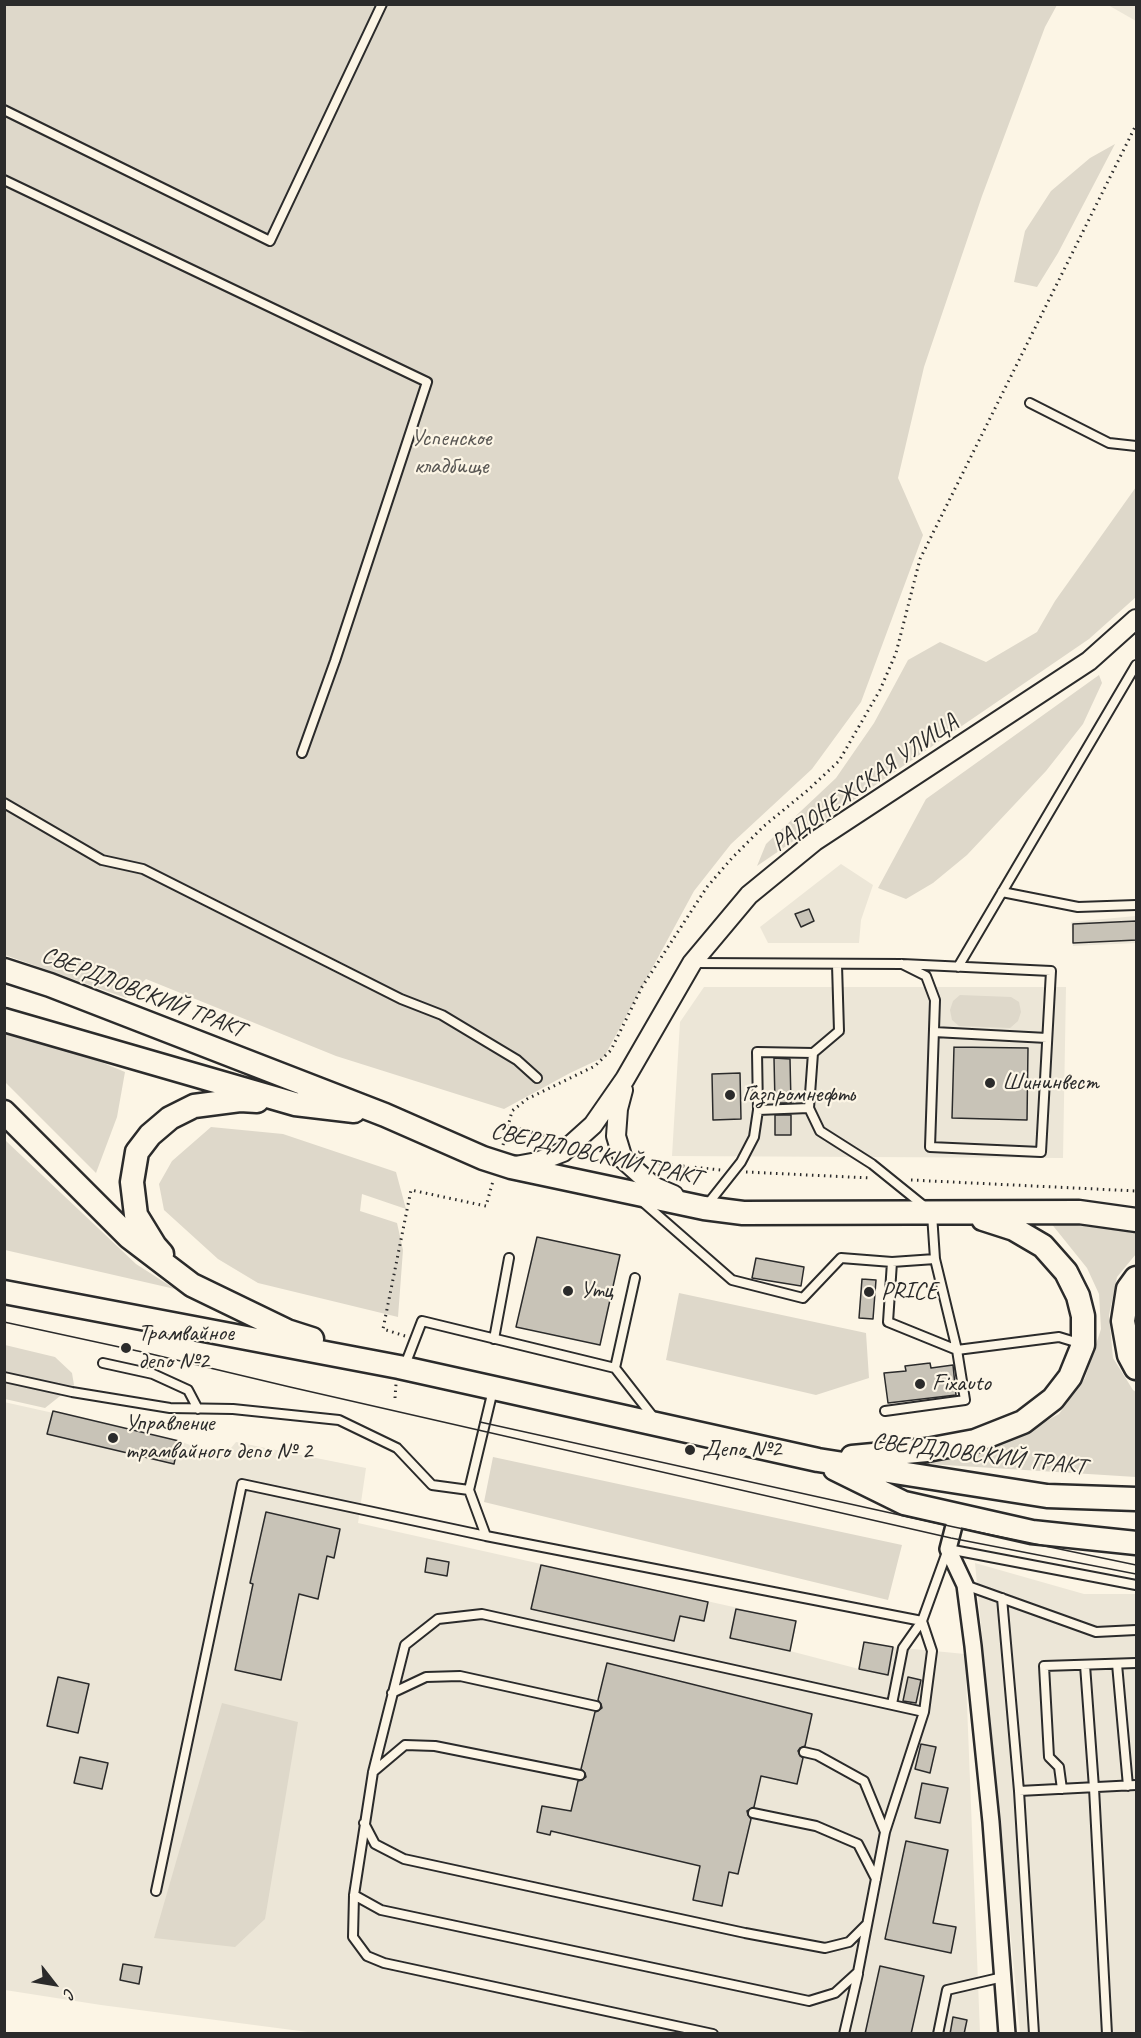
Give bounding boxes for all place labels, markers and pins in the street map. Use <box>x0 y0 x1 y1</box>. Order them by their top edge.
place label: Шининвест <box>1002 1069 1099 1097</box>
marker: Шининвест <box>983 1076 997 1090</box>
place label: Газпромнефть <box>742 1081 855 1109</box>
marker: Газпромнефть <box>723 1088 737 1102</box>
place label: Утц <box>580 1277 612 1305</box>
place label: PRICE <box>881 1278 937 1306</box>
marker: Утц <box>561 1284 575 1298</box>
marker: PRICE <box>862 1285 876 1299</box>
place label: Трамвайное депо №2 <box>138 1320 234 1376</box>
marker: Трамвайное депо №2 <box>119 1341 133 1355</box>
place label: Fixauto <box>932 1370 991 1398</box>
marker: Fixauto <box>913 1377 927 1391</box>
place label: Управление трамвайного депо № 2 <box>125 1410 312 1466</box>
marker: Управление трамвайного депо № 2 <box>106 1431 120 1445</box>
place label: Депо №2 <box>702 1436 781 1464</box>
marker: Депо №2 <box>683 1443 697 1457</box>

